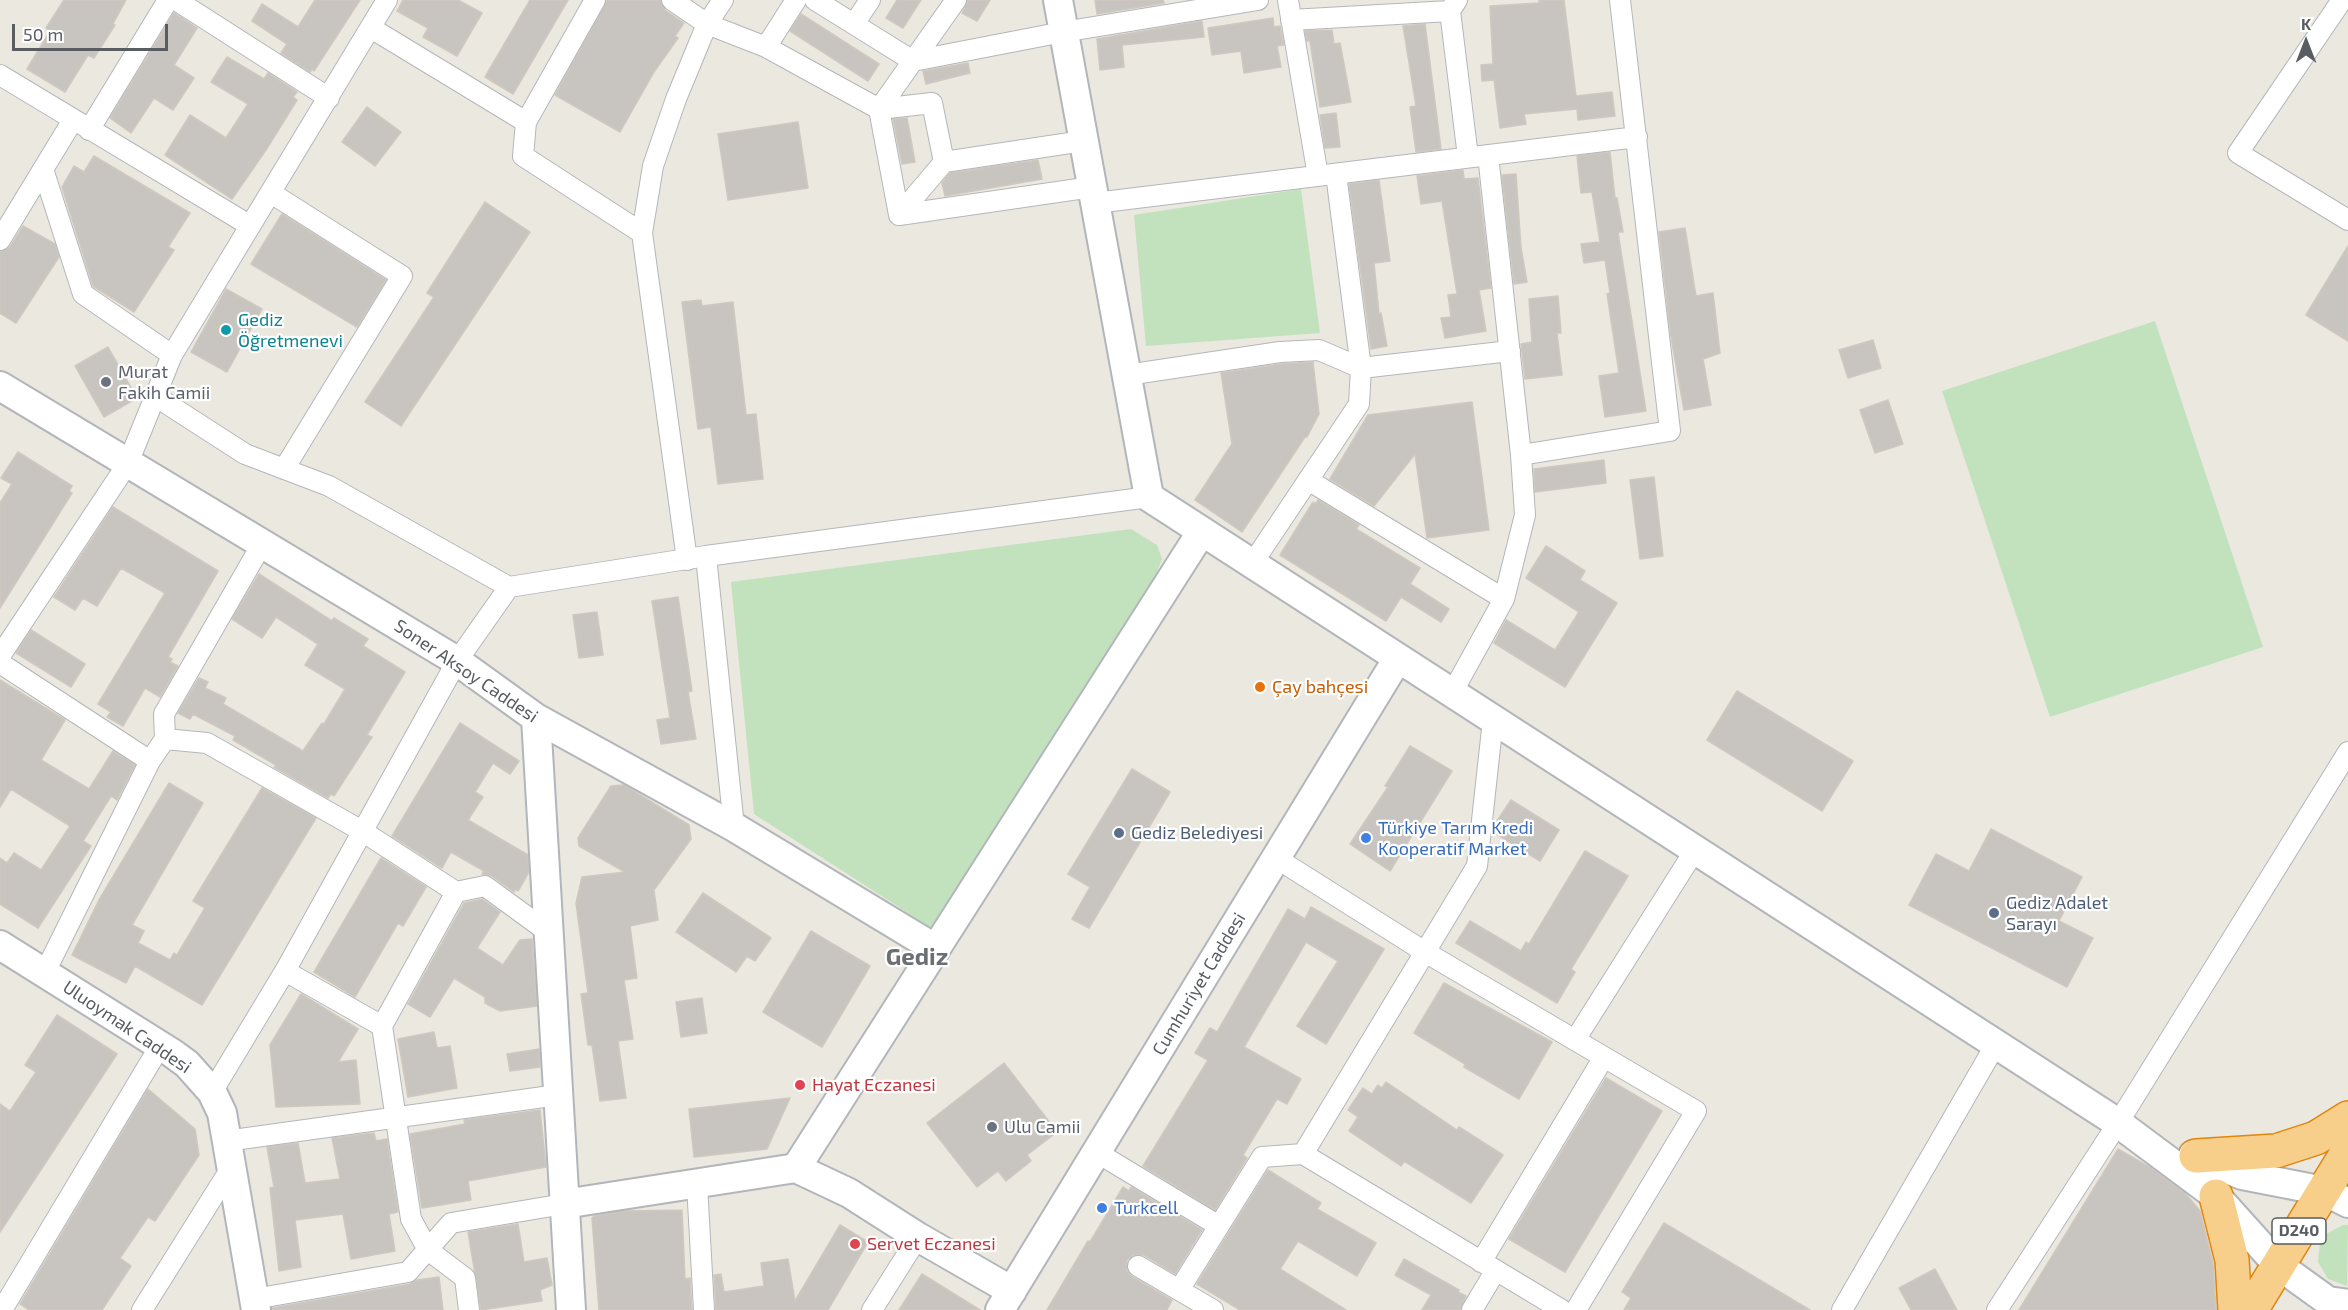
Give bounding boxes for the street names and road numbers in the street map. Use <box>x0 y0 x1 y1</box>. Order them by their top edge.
street label: Soner Aksoy Caddesi <box>390 615 542 727</box>
street label: Cumhuriyet Caddesi <box>1148 909 1250 1059</box>
street label: Uluoymak Caddesi <box>59 976 195 1078</box>
road number: D240 <box>2272 1218 2326 1244</box>

